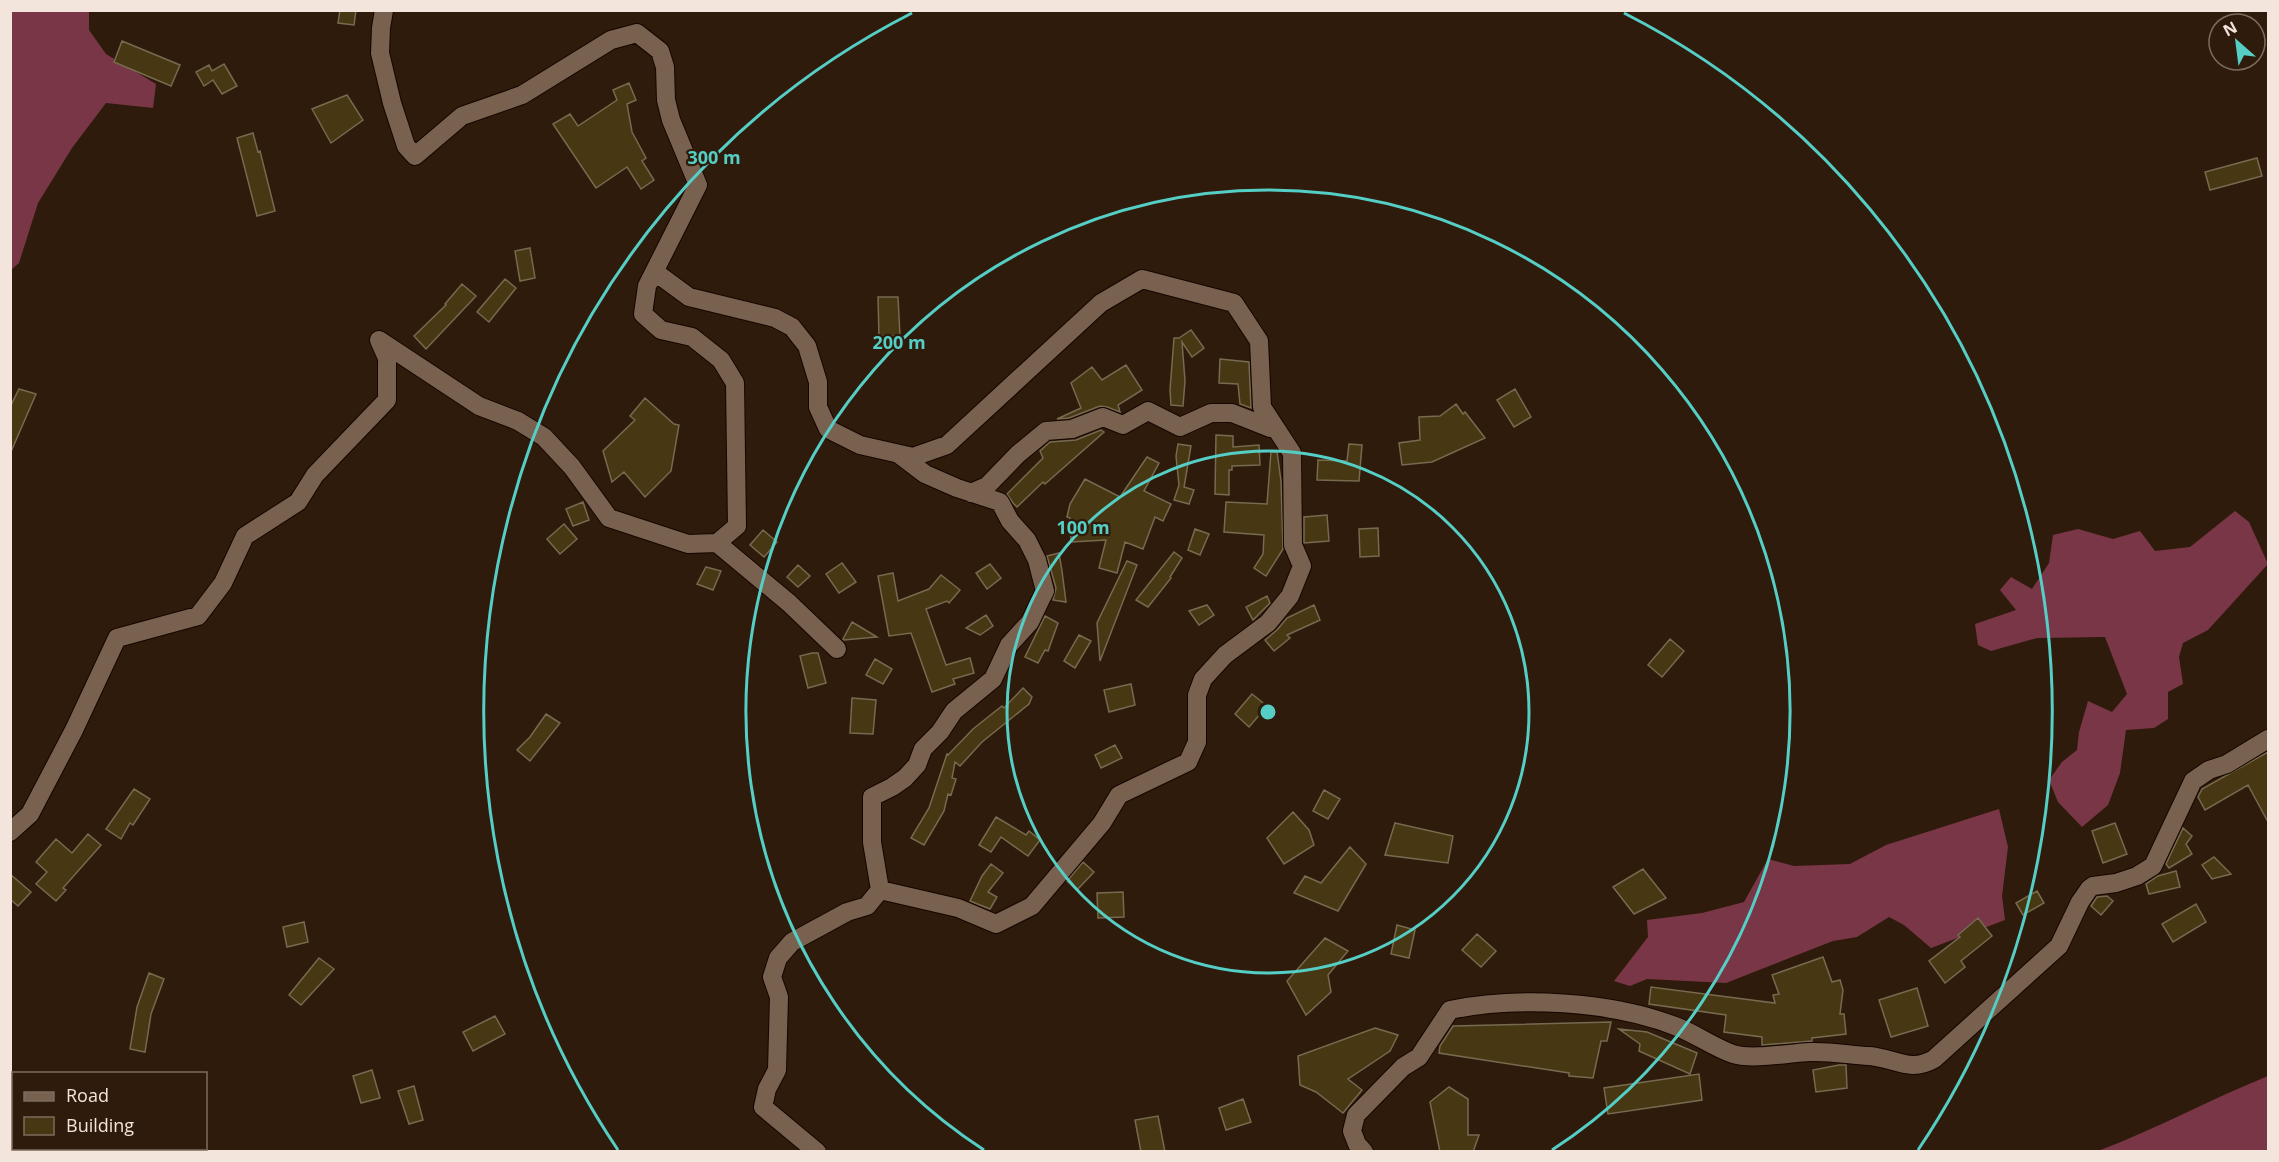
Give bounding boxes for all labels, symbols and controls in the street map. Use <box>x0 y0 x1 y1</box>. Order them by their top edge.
north arrow <box>2207 12 2267 72</box>
text: N <box>2219 16 2241 42</box>
text: 300 m <box>687 145 741 169</box>
text: 200 m <box>872 330 926 354</box>
text: 100 m <box>1056 515 1110 539</box>
centre of rings <box>1258 702 1278 722</box>
legend <box>12 1072 207 1150</box>
text: Road <box>66 1083 109 1107</box>
text: Building <box>66 1113 134 1137</box>

